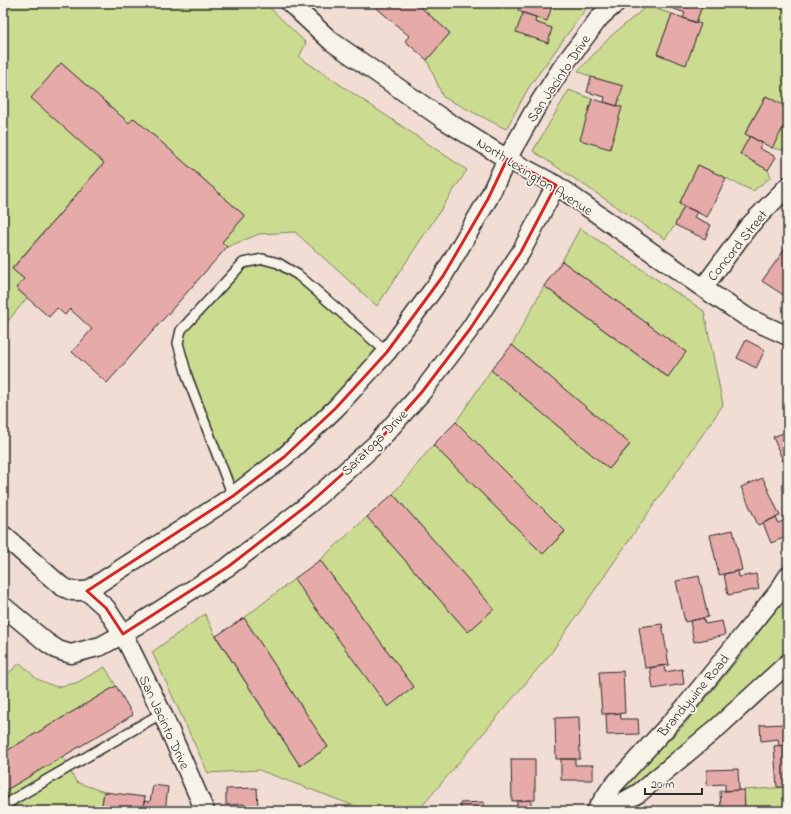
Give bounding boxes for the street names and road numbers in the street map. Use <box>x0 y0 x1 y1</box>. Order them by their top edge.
street label: San Jacinto Drive <box>522 30 597 127</box>
street label: North Lexington Avenue <box>471 133 597 223</box>
street label: Concord Street <box>703 206 774 286</box>
street label: Saratoga Drive <box>337 404 414 482</box>
street label: Brandywine Road <box>652 650 736 743</box>
street label: San Jacinto Drive <box>133 672 195 774</box>

